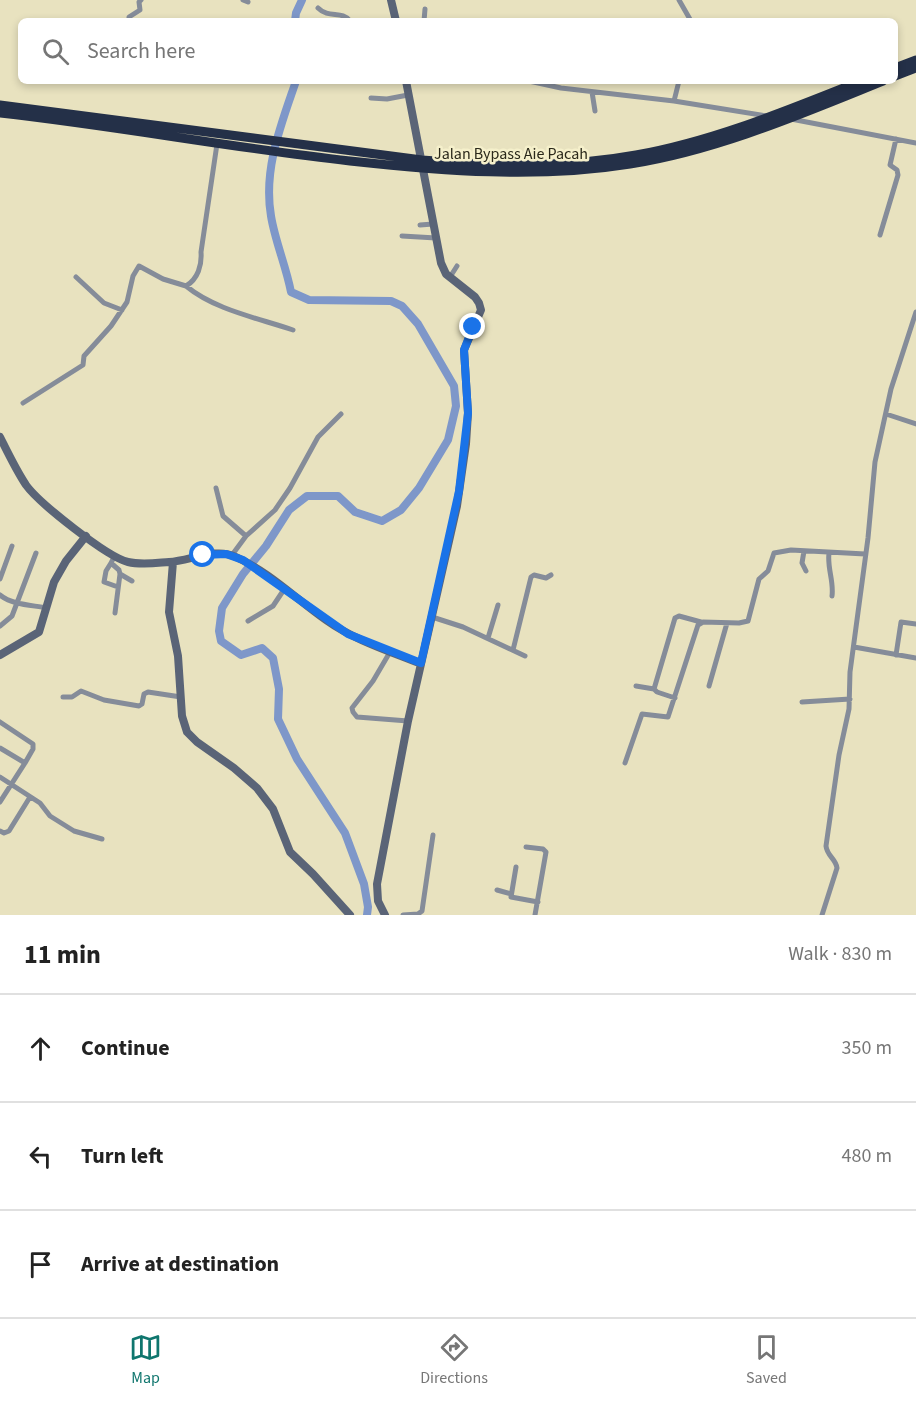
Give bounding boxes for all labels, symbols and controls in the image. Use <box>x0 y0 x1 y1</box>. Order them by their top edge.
search box <box>18 18 898 84</box>
icon: search <box>39 35 72 68</box>
text: Search here <box>87 35 195 67</box>
street label: Jalan Bypass Aie Pacah <box>434 143 588 165</box>
route end <box>459 313 485 339</box>
route start <box>189 541 215 567</box>
text: 11 min <box>24 936 101 973</box>
text: Walk · 830 m <box>788 940 892 968</box>
icon: ahead <box>24 1032 57 1065</box>
text: Continue <box>81 1032 170 1064</box>
text: 350 m <box>842 1034 892 1062</box>
icon: left <box>24 1140 57 1173</box>
text: Turn left <box>81 1140 163 1172</box>
text: 480 m <box>842 1142 892 1170</box>
icon: arrive <box>24 1248 57 1281</box>
text: Arrive at destination <box>81 1248 279 1280</box>
tab: Map <box>129 1331 162 1389</box>
tab: Directions <box>420 1331 488 1389</box>
tab: Saved <box>746 1331 787 1389</box>

